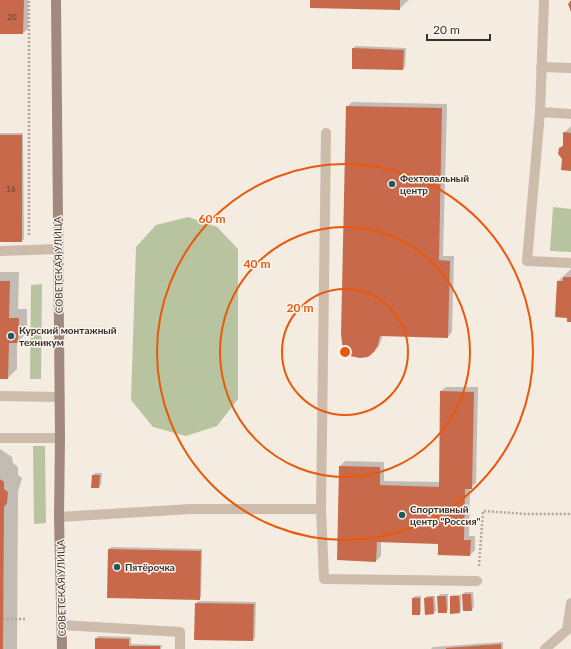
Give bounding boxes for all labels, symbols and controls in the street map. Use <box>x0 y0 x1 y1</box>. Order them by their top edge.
house number: 20 <box>7 12 17 22</box>
scale bar <box>427 16 490 42</box>
text: 20 m <box>433 22 460 37</box>
place label: Фехтовальный центр <box>400 172 469 196</box>
marker: Фехтовальный центр <box>387 179 397 189</box>
house number: 16 <box>6 184 16 194</box>
text: 60 m <box>199 211 225 226</box>
street label: СОВЕТСКАЯ УЛИЦА <box>51 216 65 314</box>
text: 40 m <box>244 256 270 271</box>
text: 20 m <box>287 300 313 315</box>
place label: Курский монтажный техникум <box>19 324 117 348</box>
marker: Курский монтажный техникум <box>6 331 16 341</box>
centre of rings <box>338 345 352 359</box>
place label: Спортивный центр "Россия" <box>410 503 480 527</box>
marker: Спортивный центр "Россия" <box>397 510 407 520</box>
street label: СОВЕТСКАЯ УЛИЦА <box>54 539 68 637</box>
place label: Пятёрочка <box>125 561 175 573</box>
marker: Пятёрочка <box>112 562 122 572</box>

